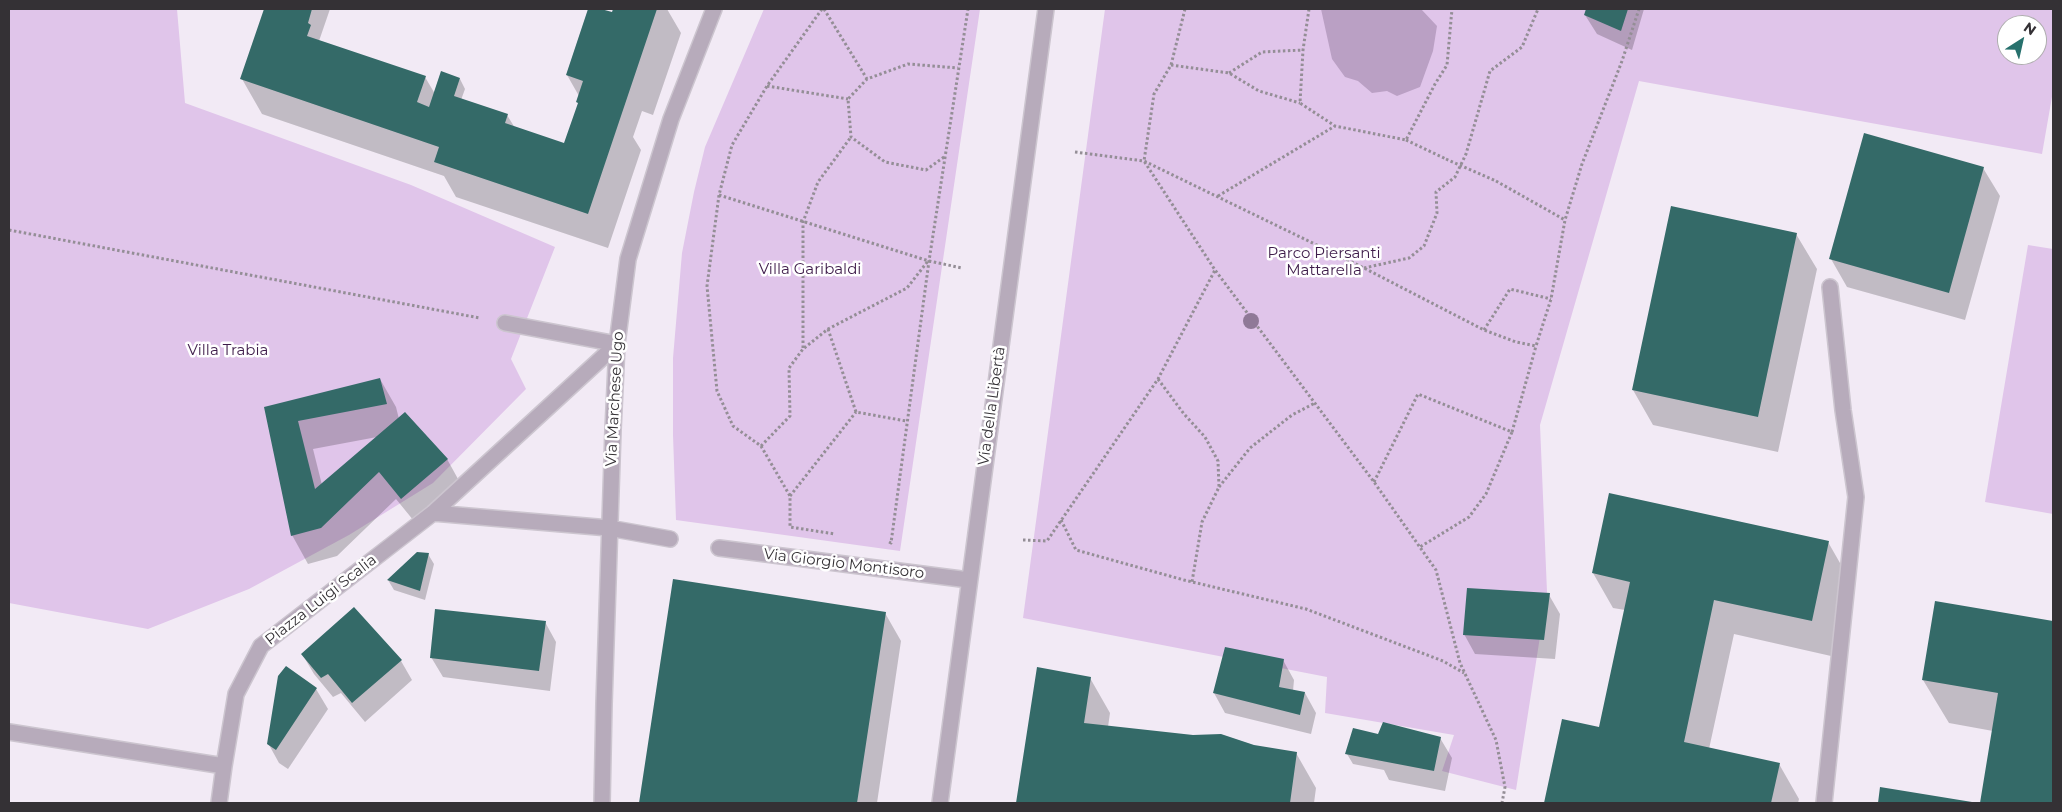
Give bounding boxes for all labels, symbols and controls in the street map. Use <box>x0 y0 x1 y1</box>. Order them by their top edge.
north arrow <box>1997 15 2047 65</box>
text: N <box>2020 18 2040 39</box>
park label: Parco Piersanti Mattarella <box>1267 245 1381 280</box>
park label: Villa Garibaldi <box>759 261 861 279</box>
street label: Via Marchese Ugo <box>602 331 628 467</box>
park label: Villa Trabia <box>188 342 268 360</box>
street label: Via della Libertà <box>975 345 1009 467</box>
street label: Via Giorgio Montisoro <box>763 545 925 583</box>
street label: Piazza Luigi Scalia <box>262 551 380 649</box>

